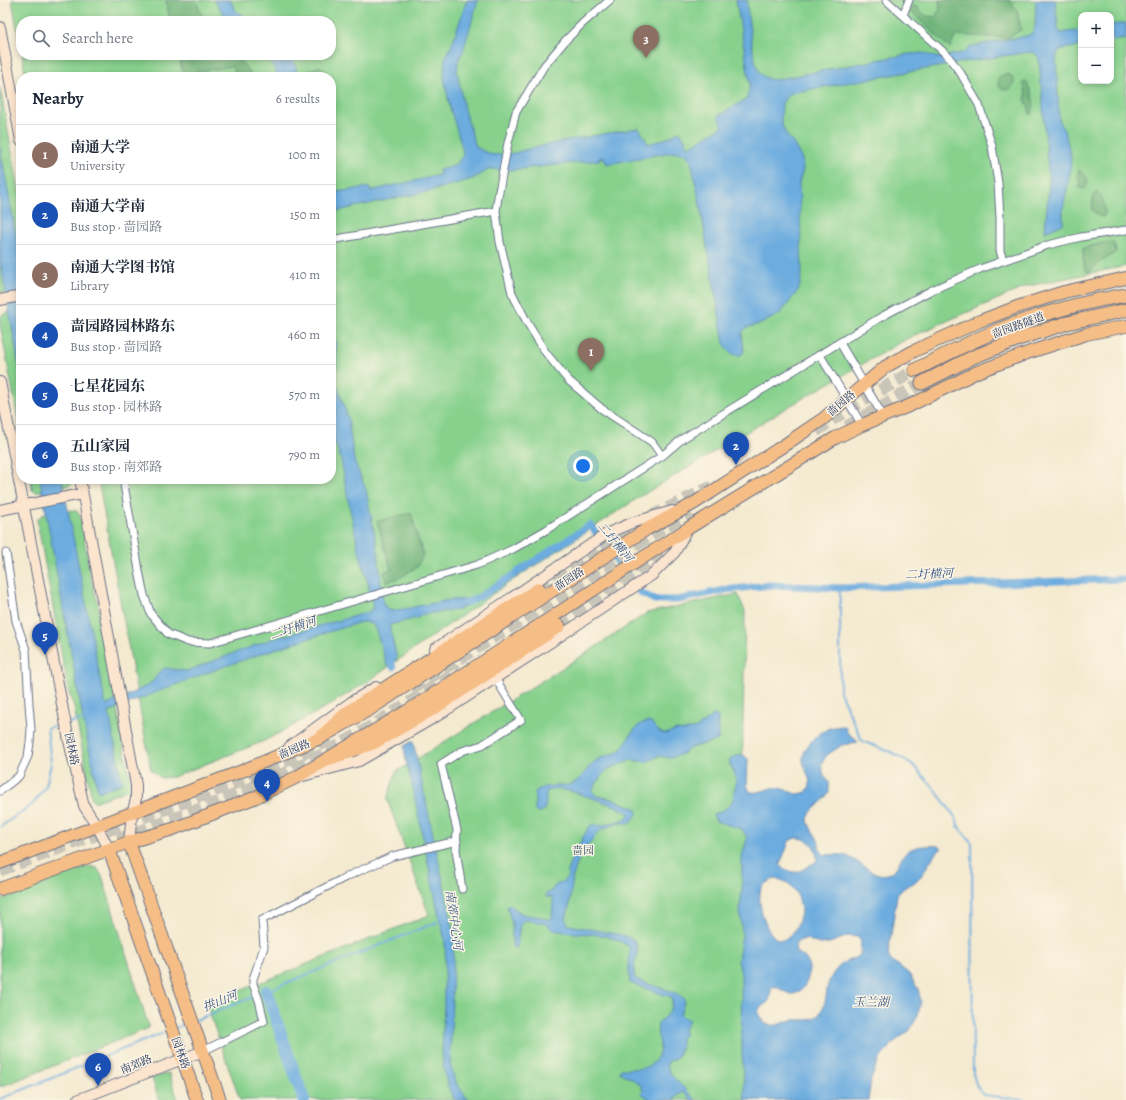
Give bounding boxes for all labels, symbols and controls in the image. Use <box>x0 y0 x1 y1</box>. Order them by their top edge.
map controls <box>1078 12 1114 84</box>
button: + <box>1078 12 1114 48</box>
search box <box>16 16 336 60</box>
pin: 3 <box>633 25 659 58</box>
icon: search <box>30 27 52 49</box>
text: Search here <box>62 28 133 48</box>
button: − <box>1078 48 1114 84</box>
text: Nearby <box>32 87 83 110</box>
text: 6 results <box>276 90 320 107</box>
text: 南通大学 <box>70 137 130 157</box>
text: 1 <box>43 146 47 163</box>
text: 100 m <box>288 146 320 163</box>
text: University <box>70 157 125 174</box>
text: 南通大学南 <box>70 196 145 216</box>
text: 2 <box>42 206 48 223</box>
text: 150 m <box>290 206 320 223</box>
text: Bus stop · 啬园路 <box>70 218 162 235</box>
text: 南通大学图书馆 <box>70 257 175 277</box>
text: 3 <box>42 266 48 283</box>
text: 410 m <box>289 266 320 283</box>
text: Library <box>70 277 109 294</box>
street label: 啬园路隧道 <box>990 309 1047 342</box>
text: 啬园路园林路东 <box>70 316 175 336</box>
text: 4 <box>42 326 48 343</box>
text: 460 m <box>288 326 320 343</box>
text: Bus stop · 啬园路 <box>70 338 162 355</box>
pin: 1 <box>578 338 604 371</box>
text: 七星花园东 <box>70 376 145 396</box>
text: 5 <box>42 386 48 403</box>
text: 570 m <box>289 386 320 403</box>
street label: 啬园路 <box>824 387 859 420</box>
text: Bus stop · 园林路 <box>70 398 162 415</box>
pin: 2 <box>723 432 749 465</box>
text: 五山家园 <box>70 436 130 456</box>
text: 6 <box>42 446 48 463</box>
text: 790 m <box>288 446 320 463</box>
your location <box>573 456 593 476</box>
text: Bus stop · 南郊路 <box>70 458 162 475</box>
water label: 二圩横河 <box>594 518 638 567</box>
street label: 啬园路 <box>551 564 587 595</box>
water label: 二圩横河 <box>905 565 955 583</box>
water label: 二圩横河 <box>268 612 320 643</box>
pin: 5 <box>32 622 58 655</box>
street label: 园林路 <box>61 731 82 767</box>
street label: 啬园路 <box>276 736 312 763</box>
pin: 4 <box>254 769 280 802</box>
park label: 啬园 <box>572 843 594 858</box>
water label: 南郊中心河 <box>442 889 466 953</box>
water label: 拱山河 <box>200 986 242 1015</box>
water label: 玉兰湖 <box>853 994 891 1010</box>
street label: 园林路 <box>168 1035 193 1071</box>
street label: 南郊路 <box>118 1051 154 1078</box>
pin: 6 <box>85 1053 111 1086</box>

